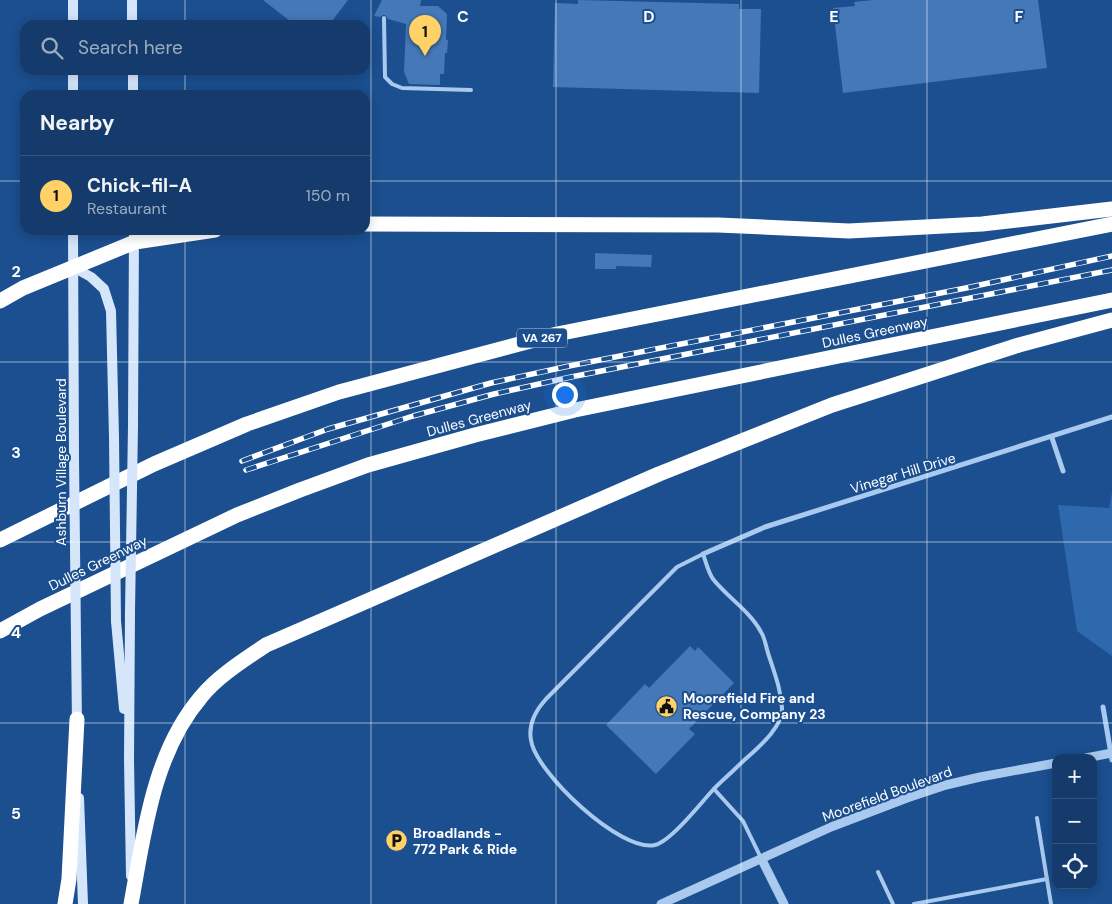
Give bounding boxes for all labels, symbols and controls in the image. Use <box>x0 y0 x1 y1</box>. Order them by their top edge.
text: C <box>457 6 469 27</box>
text: D <box>643 6 655 27</box>
text: E <box>829 6 839 27</box>
text: F <box>1015 6 1024 27</box>
pin: 1 <box>409 15 441 56</box>
search box <box>20 20 370 75</box>
icon: search <box>38 34 66 62</box>
text: Search here <box>78 35 183 60</box>
text: Nearby <box>40 109 114 137</box>
text: Chick-fil-A <box>87 173 192 198</box>
text: 1 <box>53 185 59 206</box>
text: 150 m <box>306 185 350 206</box>
text: Restaurant <box>87 198 167 219</box>
text: 2 <box>11 261 21 282</box>
street label: Dulles Greenway <box>820 312 930 352</box>
road number: VA 267 <box>517 328 567 348</box>
street label: Ashburn Village Boulevard <box>52 378 70 546</box>
your location <box>552 382 578 408</box>
street label: Dulles Greenway <box>425 395 534 441</box>
text: 3 <box>11 442 21 463</box>
street label: Vinegar Hill Drive <box>848 448 958 498</box>
street label: Dulles Greenway <box>46 531 151 595</box>
text: 4 <box>11 622 21 643</box>
place label: Moorefield Fire and Rescue, Company 23 <box>683 689 826 723</box>
public building icon: Moorefield Fire and Rescue, Company 23 <box>655 694 679 718</box>
map controls <box>1052 754 1097 889</box>
button: + <box>1052 754 1097 799</box>
street label: Moorefield Boulevard <box>820 762 954 826</box>
button: − <box>1052 799 1097 844</box>
text: 5 <box>11 803 21 824</box>
place label: Broadlands - 772 Park & Ride <box>413 824 517 858</box>
parking icon: Broadlands - 772 Park & Ride <box>385 829 409 853</box>
button: locate <box>1052 844 1097 889</box>

